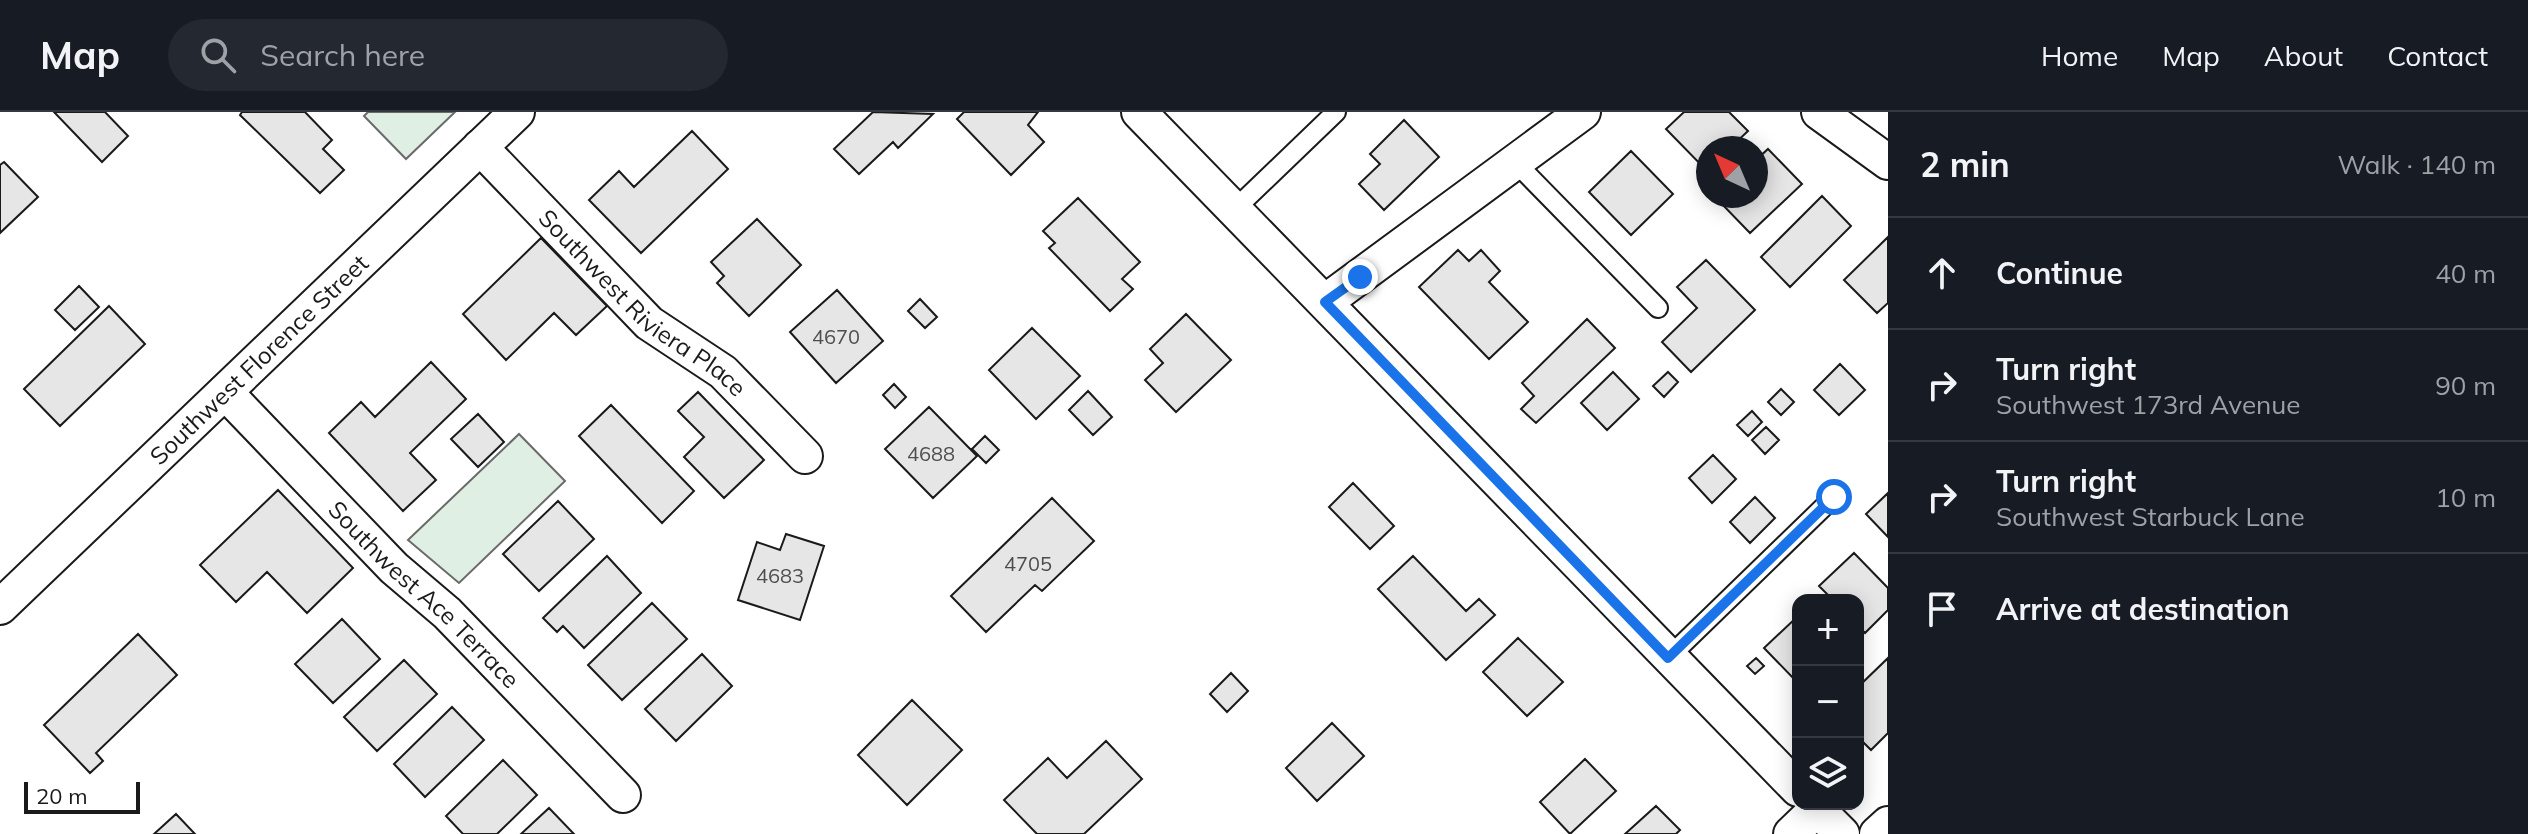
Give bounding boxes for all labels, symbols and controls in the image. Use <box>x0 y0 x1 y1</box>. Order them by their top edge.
search box <box>168 19 728 91</box>
text: Map <box>40 31 120 79</box>
icon: search <box>196 33 240 77</box>
text: Search here <box>260 36 425 74</box>
text: Home <box>2041 38 2118 73</box>
text: Map <box>2162 38 2220 73</box>
text: About <box>2264 38 2343 73</box>
text: Contact <box>2387 38 2488 73</box>
north arrow <box>1696 136 1768 208</box>
text: 2 min <box>1920 143 2010 186</box>
text: Walk · 140 m <box>2337 148 2496 181</box>
street label: Southwest Riviera Place <box>533 203 753 402</box>
street label: Southwest Florence Street <box>143 248 374 471</box>
icon: ahead <box>1920 251 1964 295</box>
text: Continue <box>1996 254 2123 292</box>
text: 40 m <box>2435 257 2496 290</box>
route end <box>1342 259 1378 295</box>
house number: 4670 <box>812 324 860 349</box>
text: Turn right <box>1996 350 2136 388</box>
icon: right <box>1920 363 1964 407</box>
text: 90 m <box>2435 369 2496 402</box>
text: Southwest 173rd Avenue <box>1996 388 2300 421</box>
house number: 4688 <box>907 441 955 466</box>
text: Turn right <box>1996 462 2136 500</box>
icon: right <box>1920 475 1964 519</box>
route start <box>1816 479 1852 515</box>
text: 10 m <box>2435 481 2496 514</box>
street label: Southwest Ace Terrace <box>322 494 526 694</box>
text: Southwest Starbuck Lane <box>1996 500 2305 533</box>
house number: 4705 <box>1004 551 1052 576</box>
house number: 4683 <box>756 563 804 588</box>
icon: arrive <box>1920 587 1964 631</box>
text: Arrive at destination <box>1996 590 2290 628</box>
map controls <box>1792 594 1864 810</box>
button: + <box>1792 594 1864 666</box>
button: − <box>1792 666 1864 738</box>
button: layers <box>1792 738 1864 810</box>
scale bar <box>24 778 140 814</box>
text: 20 m <box>36 782 87 810</box>

